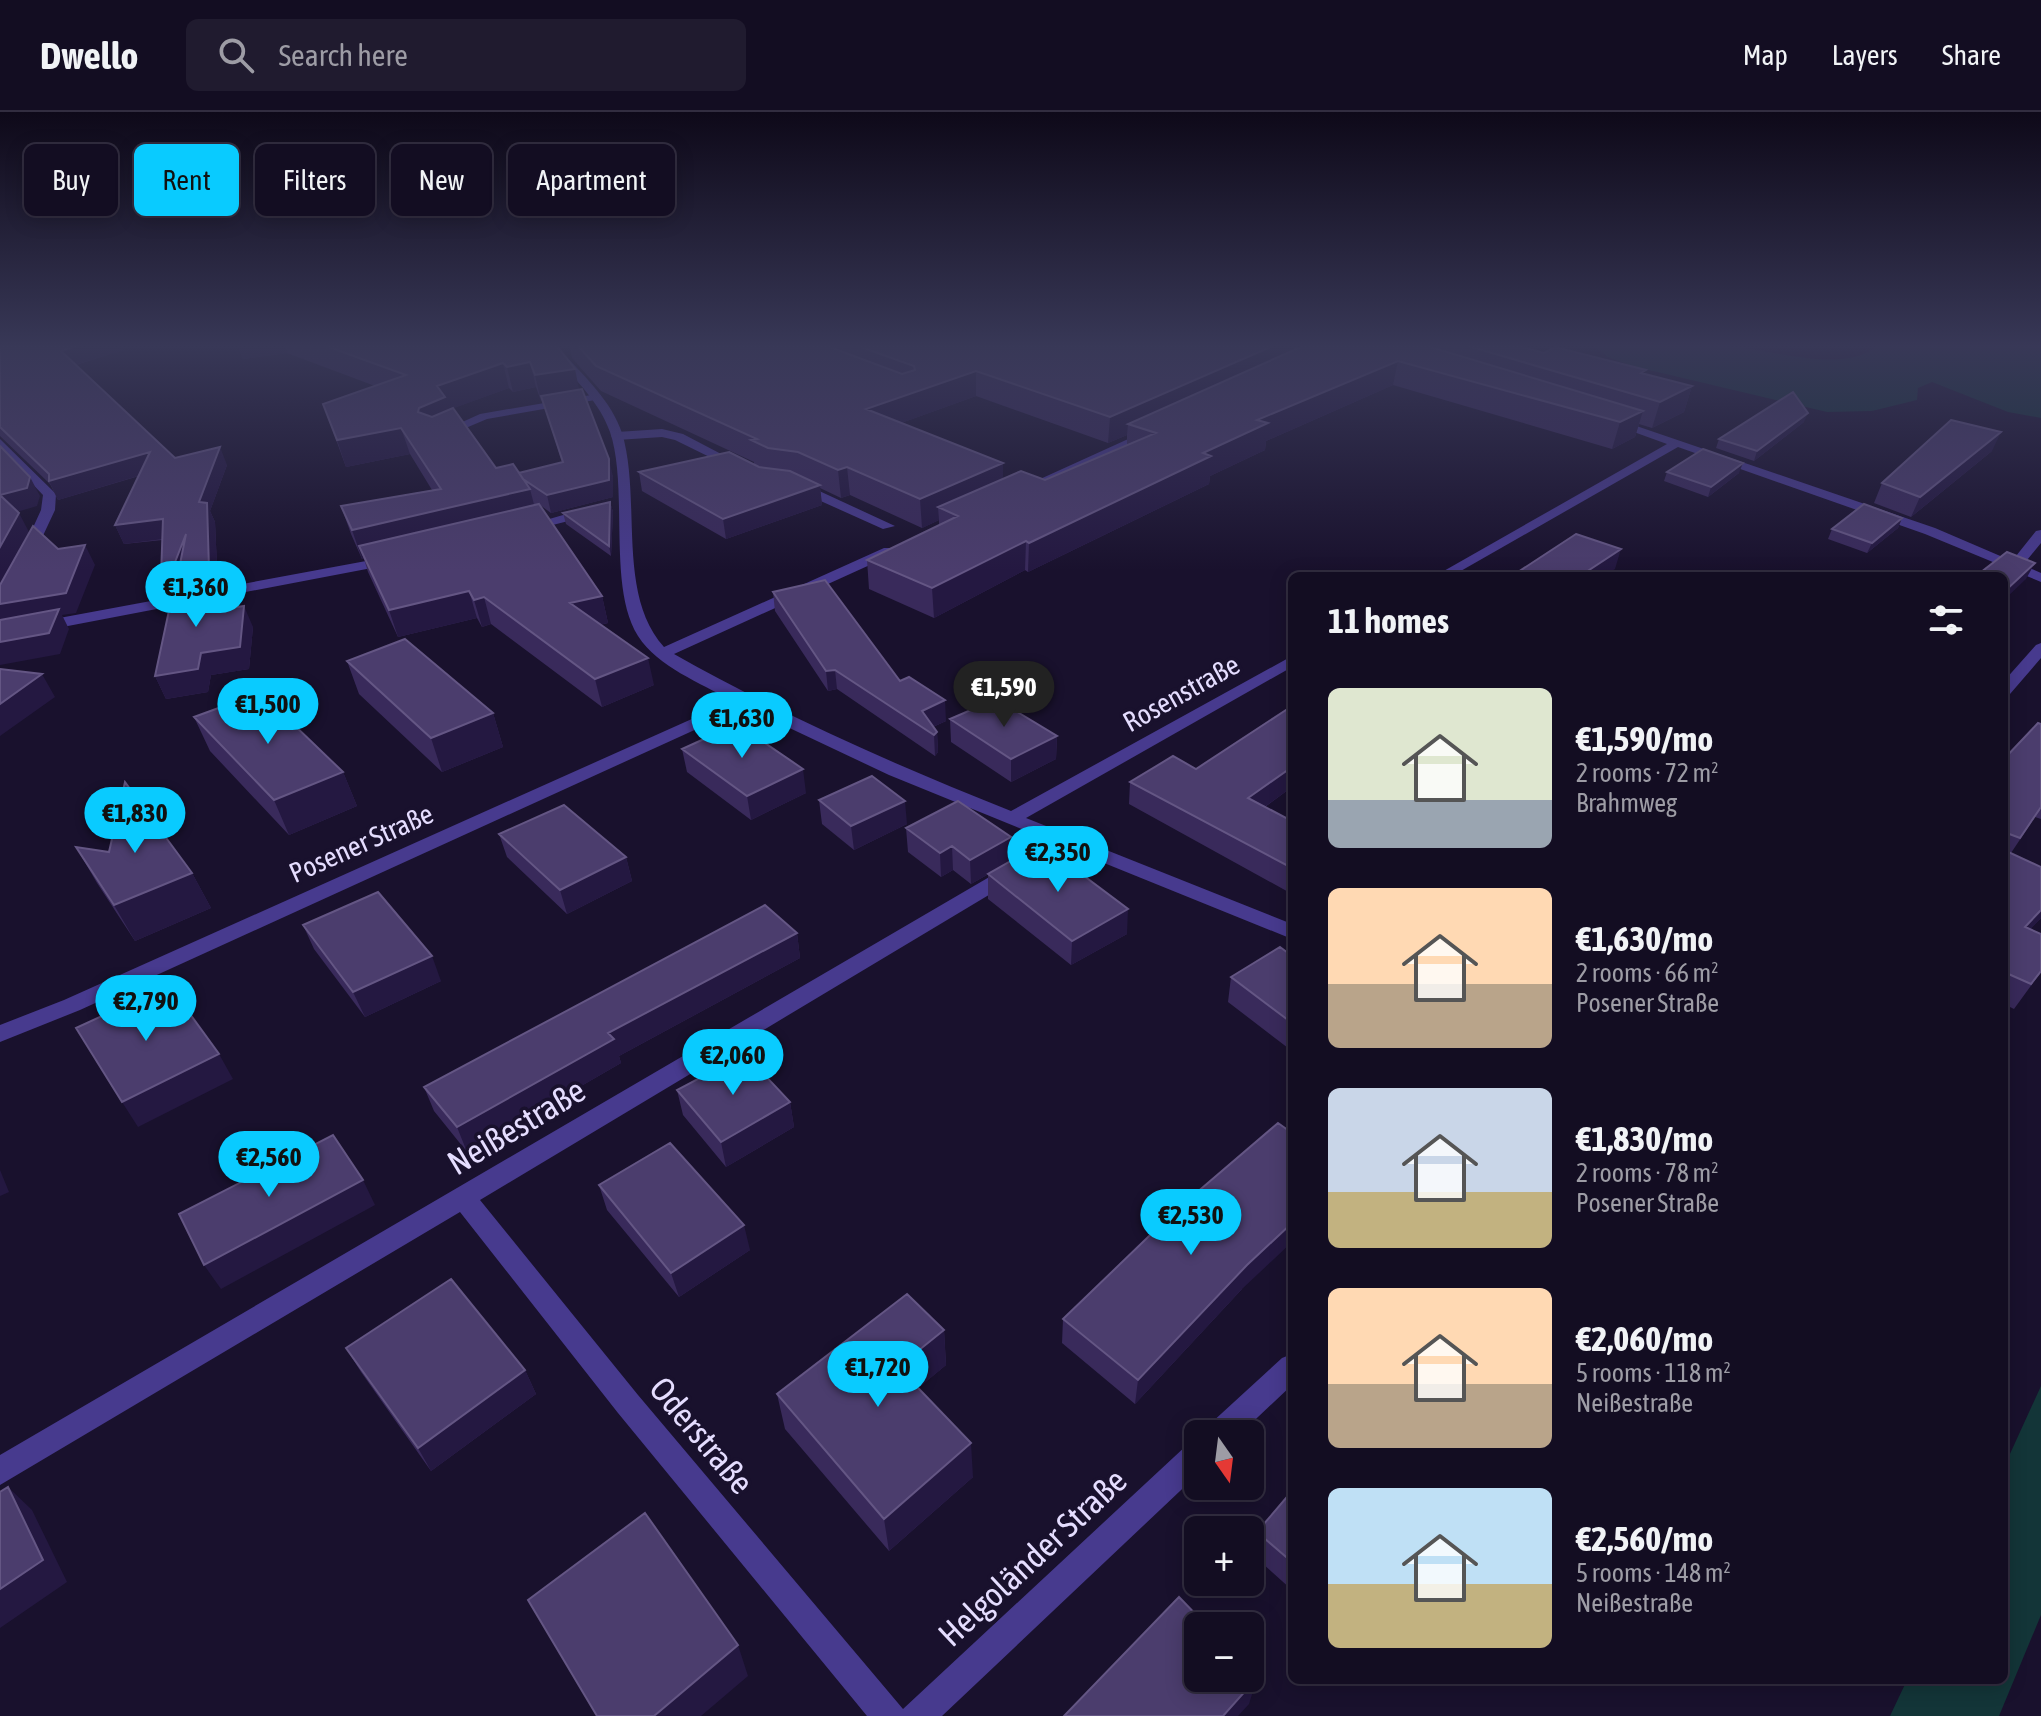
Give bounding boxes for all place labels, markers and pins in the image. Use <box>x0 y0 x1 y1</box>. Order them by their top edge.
pin: €1,360 <box>131 561 261 629</box>
pin: €1,590 <box>939 661 1069 729</box>
pin: €1,500 <box>203 678 333 746</box>
pin: €1,630 <box>677 692 807 760</box>
pin: €1,830 <box>70 787 200 855</box>
pin: €2,350 <box>993 826 1123 894</box>
pin: €2,790 <box>81 975 211 1043</box>
pin: €2,060 <box>668 1029 798 1097</box>
pin: €2,560 <box>204 1131 334 1199</box>
pin: €2,530 <box>1126 1189 1256 1257</box>
pin: €1,720 <box>813 1341 943 1409</box>

